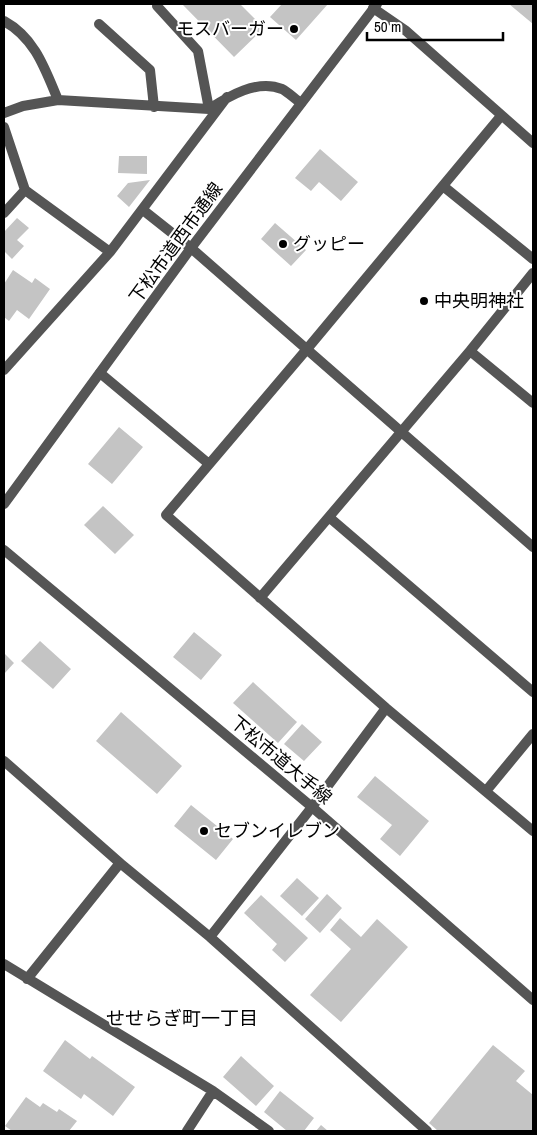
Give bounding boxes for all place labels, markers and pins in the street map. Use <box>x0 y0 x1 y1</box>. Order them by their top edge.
place label: モスバーガー <box>176 16 284 41</box>
marker: モスバーガー <box>288 23 300 35</box>
place label: グッピー <box>293 231 365 256</box>
marker: グッピー <box>277 238 289 250</box>
place label: 中央明神社 <box>434 288 524 313</box>
marker: 中央明神社 <box>418 295 430 307</box>
place label: セブンイレブン <box>214 818 340 843</box>
marker: セブンイレブン <box>198 825 210 837</box>

